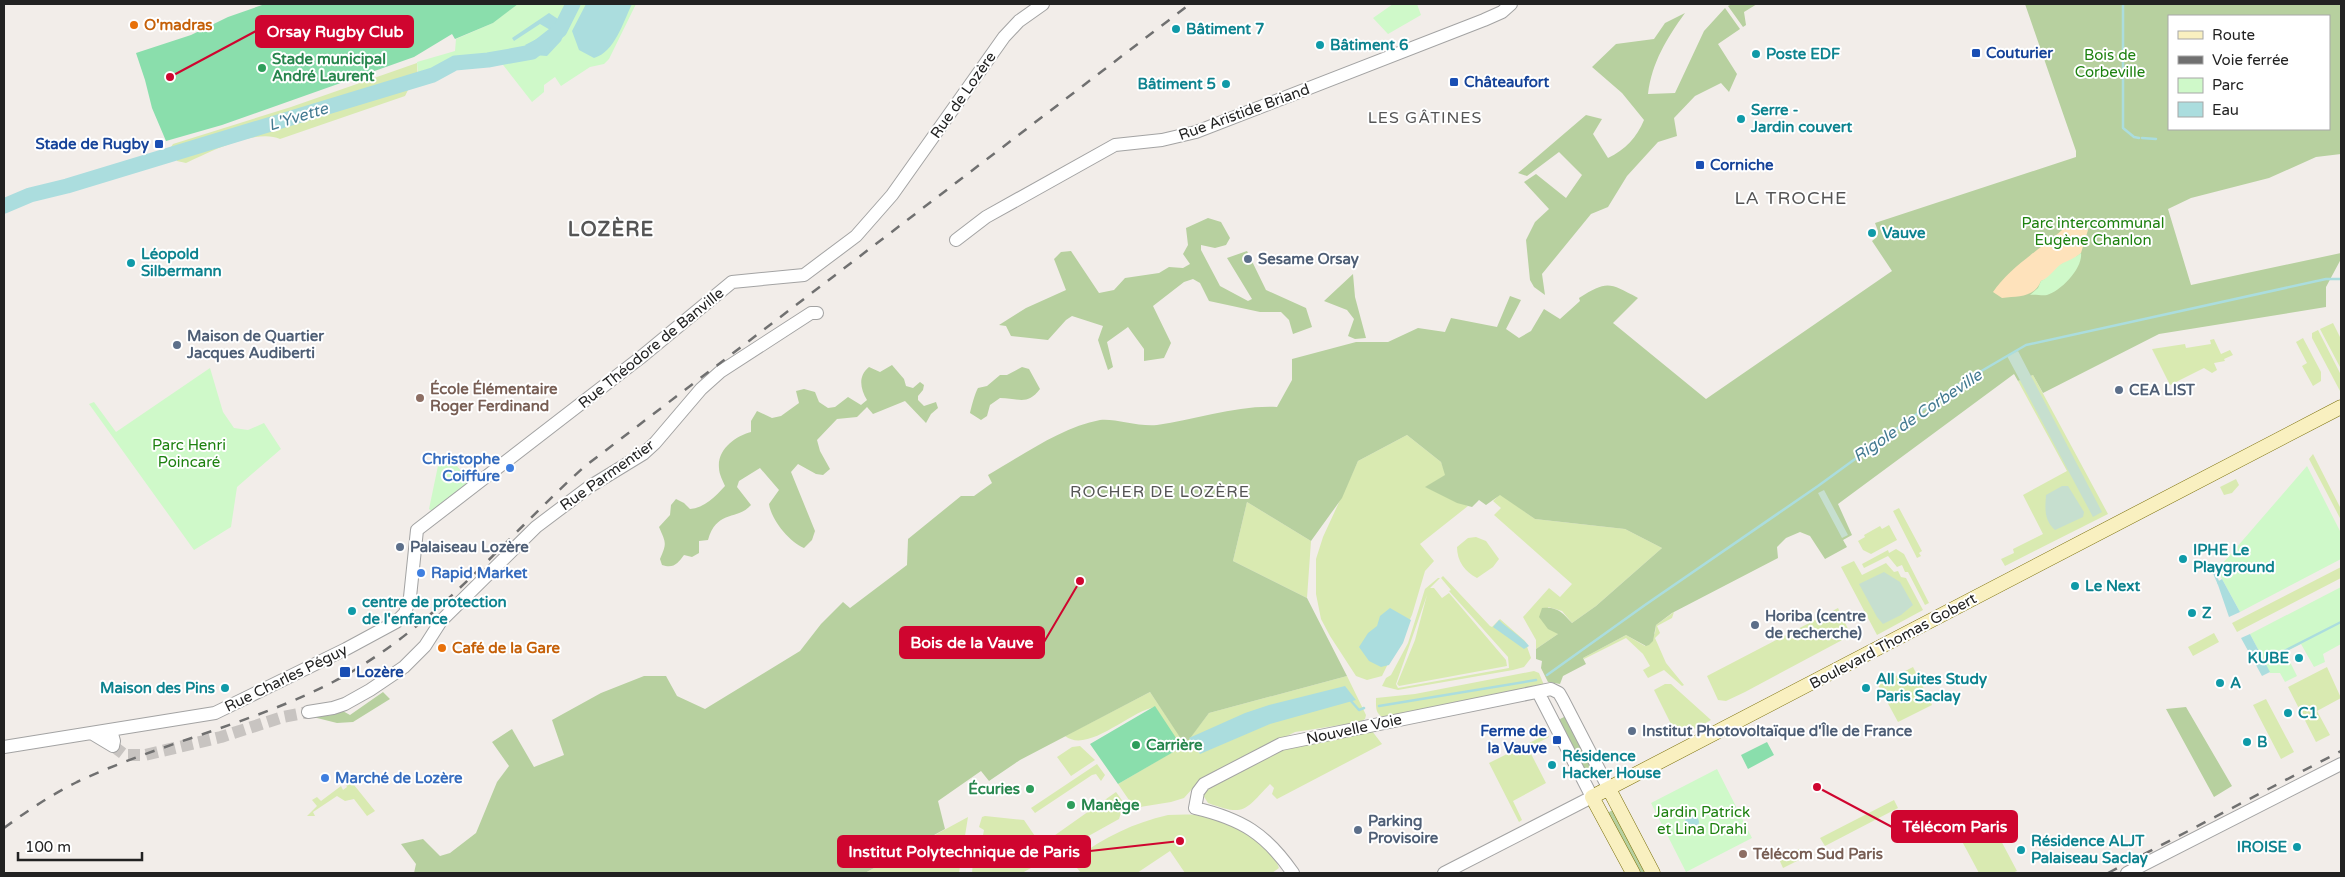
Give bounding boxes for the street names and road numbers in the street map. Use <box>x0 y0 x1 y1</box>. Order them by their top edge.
street label: Rue de Lozère <box>926 48 1000 142</box>
street label: Rue Aristide Briand <box>1176 80 1312 144</box>
street label: Rue Théodore de Banville <box>575 284 727 412</box>
street label: Rue Parmentier <box>556 436 658 514</box>
street label: Boulevard Thomas Gobert <box>1806 589 1980 693</box>
street label: Rue Charles Péguy <box>222 640 350 716</box>
street label: Nouvelle Voie <box>1305 710 1403 748</box>

